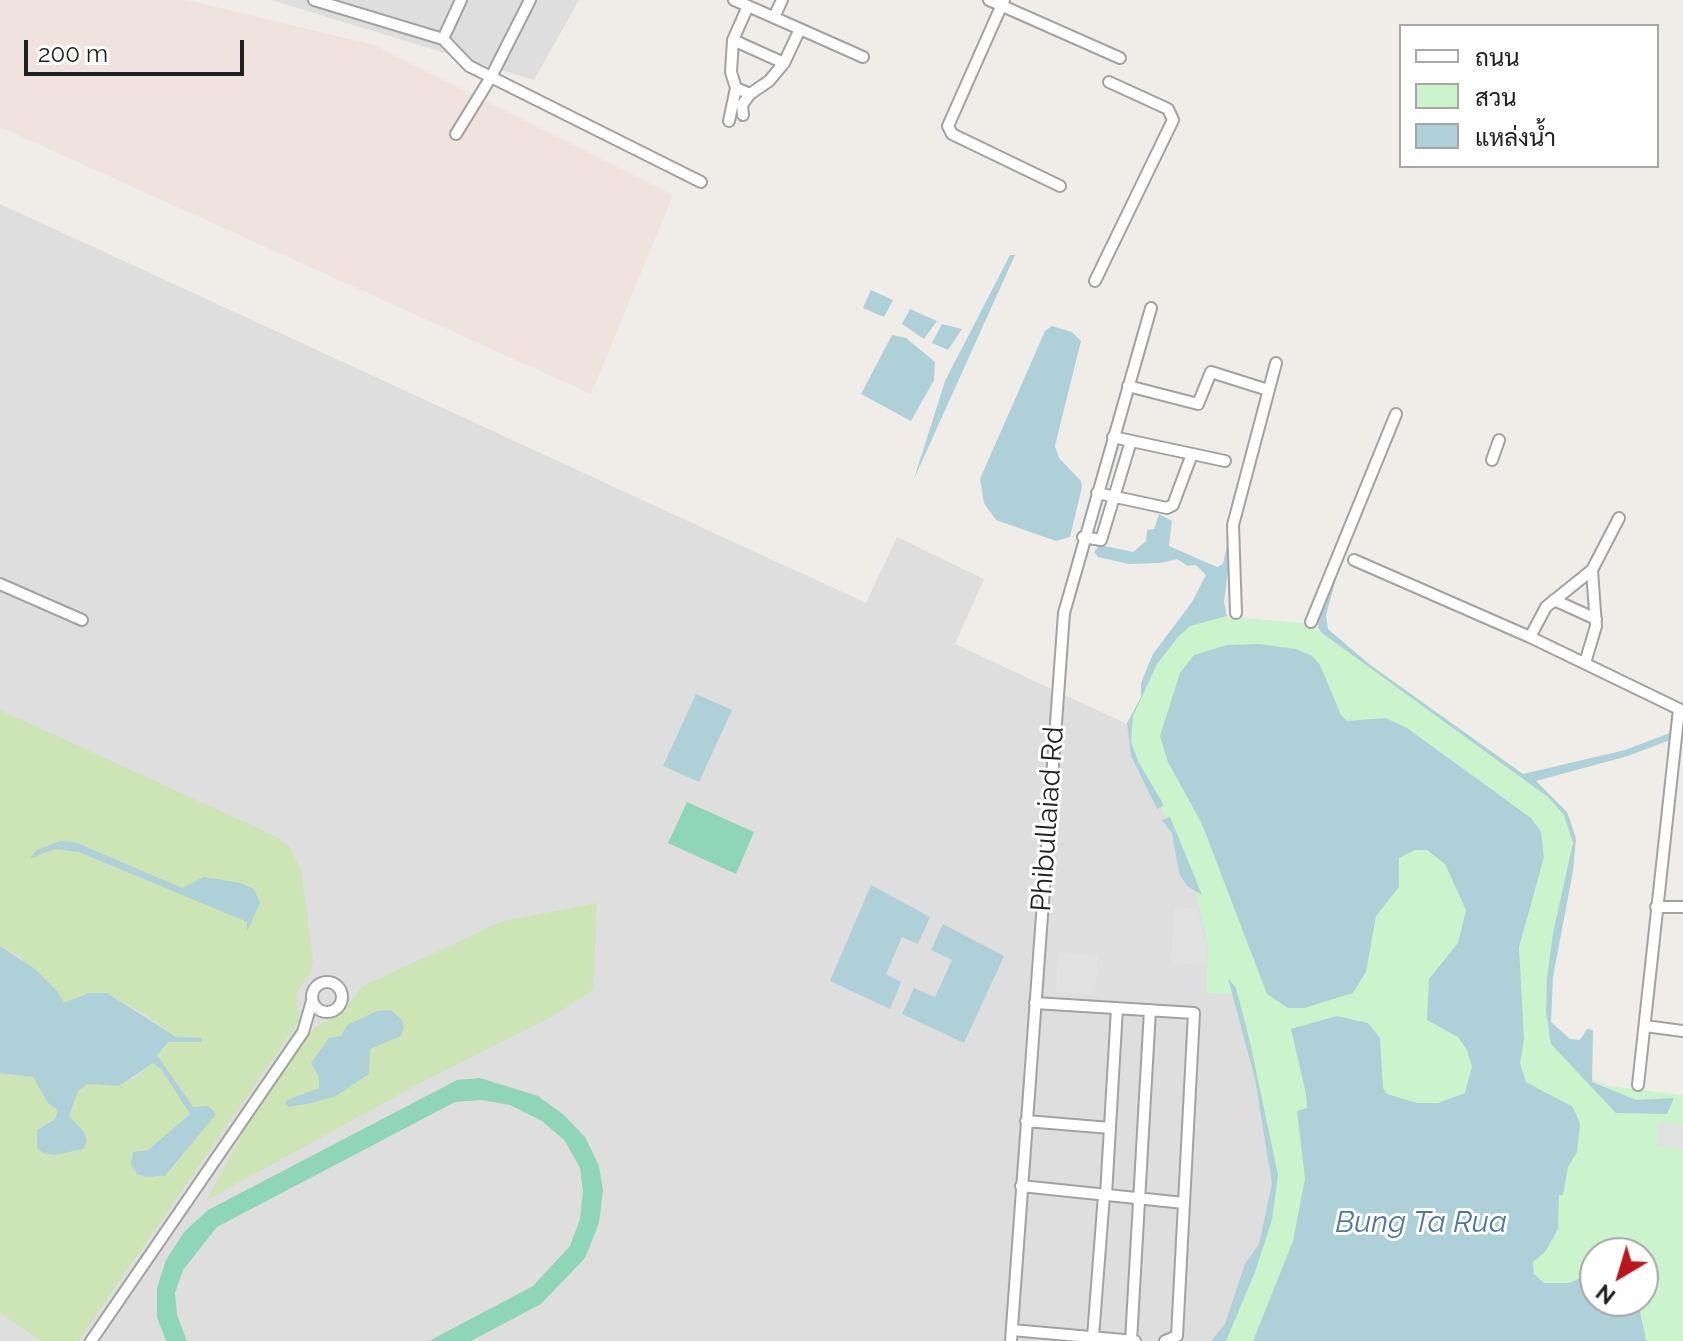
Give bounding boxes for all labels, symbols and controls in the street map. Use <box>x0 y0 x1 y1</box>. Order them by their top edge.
scale bar <box>28 24 248 74</box>
legend <box>1399 24 1659 168</box>
text: 200 m <box>38 39 108 68</box>
text: ถนน <box>1475 43 1520 72</box>
text: สวน <box>1475 83 1517 112</box>
text: แหล่งน้ำ <box>1475 123 1556 152</box>
street label: Phibullaiad Rd <box>1025 725 1071 913</box>
water label: Bung Ta Rua <box>1335 1205 1507 1241</box>
north arrow <box>1579 1237 1659 1317</box>
text: N <box>1591 1279 1620 1310</box>

